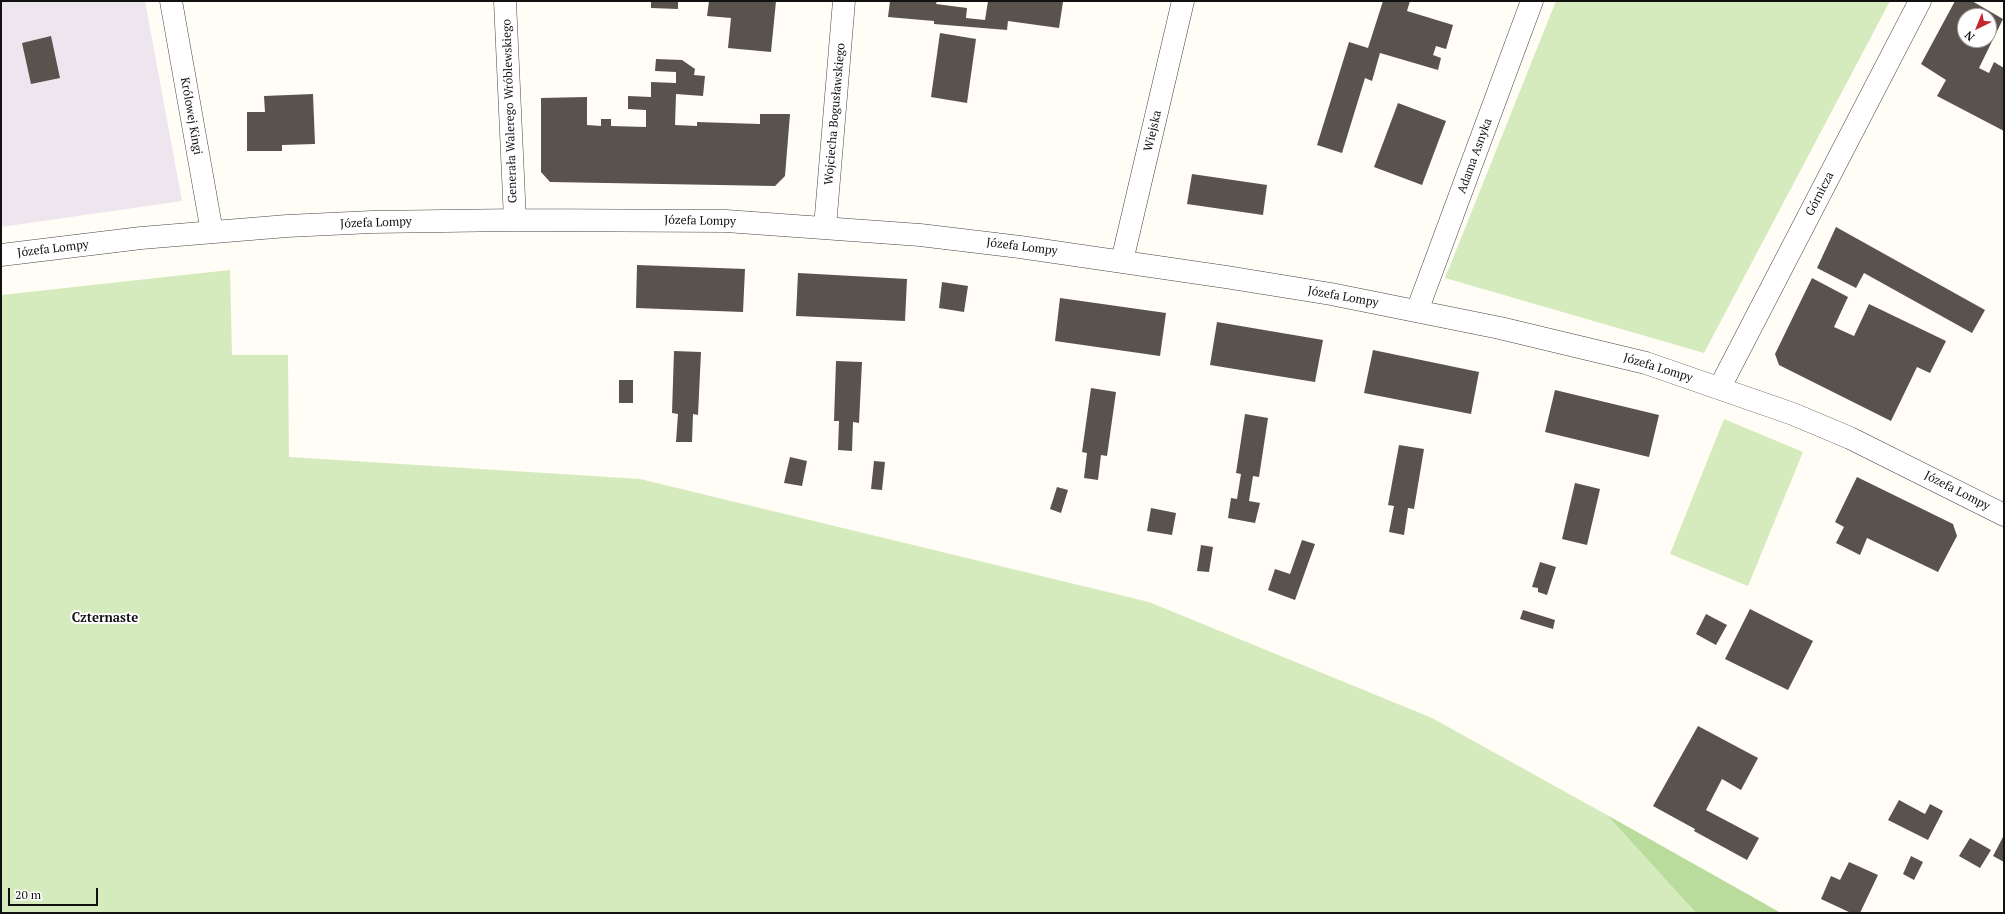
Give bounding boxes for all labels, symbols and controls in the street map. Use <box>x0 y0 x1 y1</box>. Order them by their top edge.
north arrow <box>1957 8 1997 48</box>
street label: Generała Walerego Wróblewskiego <box>500 19 520 203</box>
text: N <box>1962 28 1977 44</box>
street label: Wojciecha Bogusławskiego <box>822 42 848 186</box>
street label: Królowej Kingi <box>177 76 205 156</box>
street label: Wiejska <box>1141 109 1165 153</box>
street label: Adama Asnyka <box>1455 116 1495 196</box>
street label: Górnicza <box>1803 170 1837 218</box>
street label: Józefa Lompy <box>664 213 736 229</box>
street label: Józefa Lompy <box>340 215 412 231</box>
street label: Józefa Lompy <box>986 235 1058 259</box>
street label: Józefa Lompy <box>17 237 89 261</box>
street label: Józefa Lompy <box>1306 284 1380 310</box>
street label: Józefa Lompy <box>1622 351 1694 385</box>
street label: Józefa Lompy <box>1922 468 1992 514</box>
district label: Czternaste <box>72 610 138 626</box>
scale bar <box>10 880 100 906</box>
text: 20 m <box>15 887 41 902</box>

